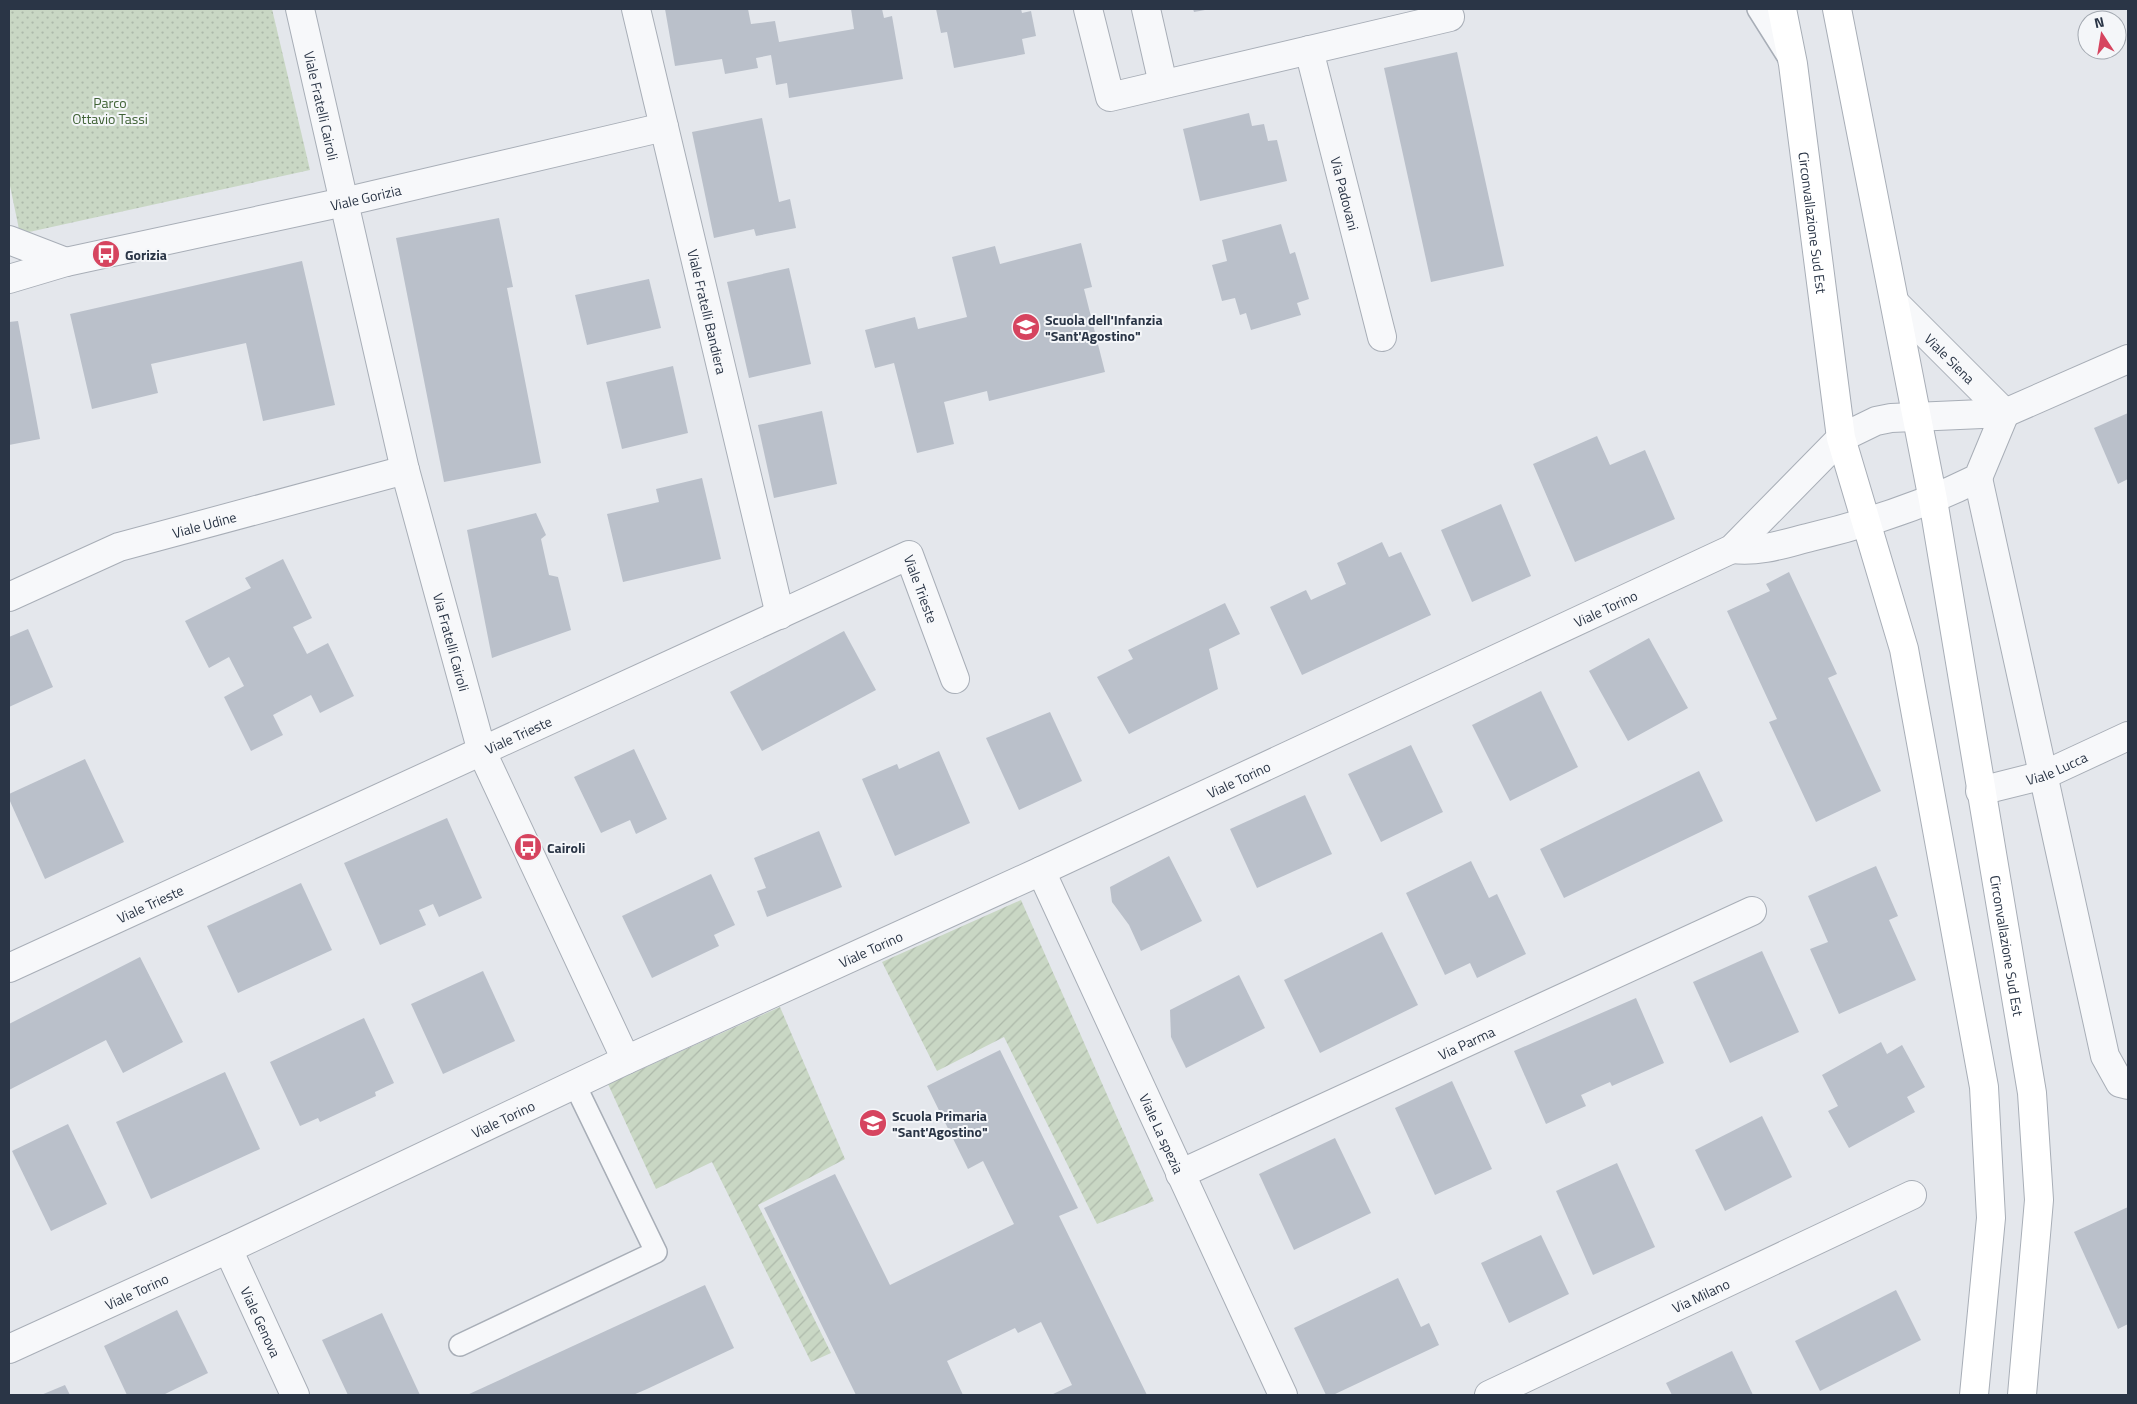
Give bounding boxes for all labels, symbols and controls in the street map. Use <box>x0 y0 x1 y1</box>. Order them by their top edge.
north arrow <box>2077 10 2127 60</box>
text: N <box>2092 11 2106 33</box>
street label: Viale Fratelli Cairoli <box>299 49 345 162</box>
park label: Parco Ottavio Tassi <box>72 92 148 129</box>
street label: Circonvallazione Sud Est <box>1794 150 1833 295</box>
street label: Via Padovani <box>1326 154 1365 233</box>
street label: Viale Gorizia <box>328 179 403 215</box>
bus stop icon: Gorizia <box>91 239 121 269</box>
place label: Gorizia <box>125 244 167 265</box>
street label: Viale Fratelli Bandiera <box>683 247 733 376</box>
place label: Scuola dell'Infanzia "Sant'Agostino" <box>1045 309 1163 346</box>
school or university icon: Scuola dell'Infanzia "Sant'Agostino" <box>1011 312 1041 342</box>
street label: Viale Siena <box>1920 328 1980 388</box>
street label: Viale Udine <box>170 505 239 543</box>
street label: Viale Trieste <box>899 551 944 626</box>
street label: Viale Torino <box>1570 584 1641 632</box>
street label: Via Fratelli Cairoli <box>428 590 475 693</box>
street label: Viale Trieste <box>481 710 555 759</box>
street label: Viale Lucca <box>2024 746 2091 790</box>
street label: Viale Torino <box>1203 755 1274 803</box>
bus stop icon: Cairoli <box>513 832 543 862</box>
place label: Cairoli <box>547 837 585 858</box>
street label: Circonvallazione Sud Est <box>1985 873 2030 1018</box>
street label: Viale Trieste <box>113 879 187 928</box>
street label: Viale Torino <box>835 925 906 972</box>
street label: Via Parma <box>1434 1020 1498 1065</box>
street label: Viale La spezia <box>1135 1090 1190 1177</box>
street label: Viale Torino <box>468 1094 538 1143</box>
place label: Scuola Primaria "Sant'Agostino" <box>892 1105 988 1142</box>
school or university icon: Scuola Primaria "Sant'Agostino" <box>858 1108 888 1138</box>
street label: Viale Torino <box>101 1267 172 1315</box>
street label: Via Milano <box>1668 1272 1733 1318</box>
street label: Viale Genova <box>236 1283 287 1361</box>

